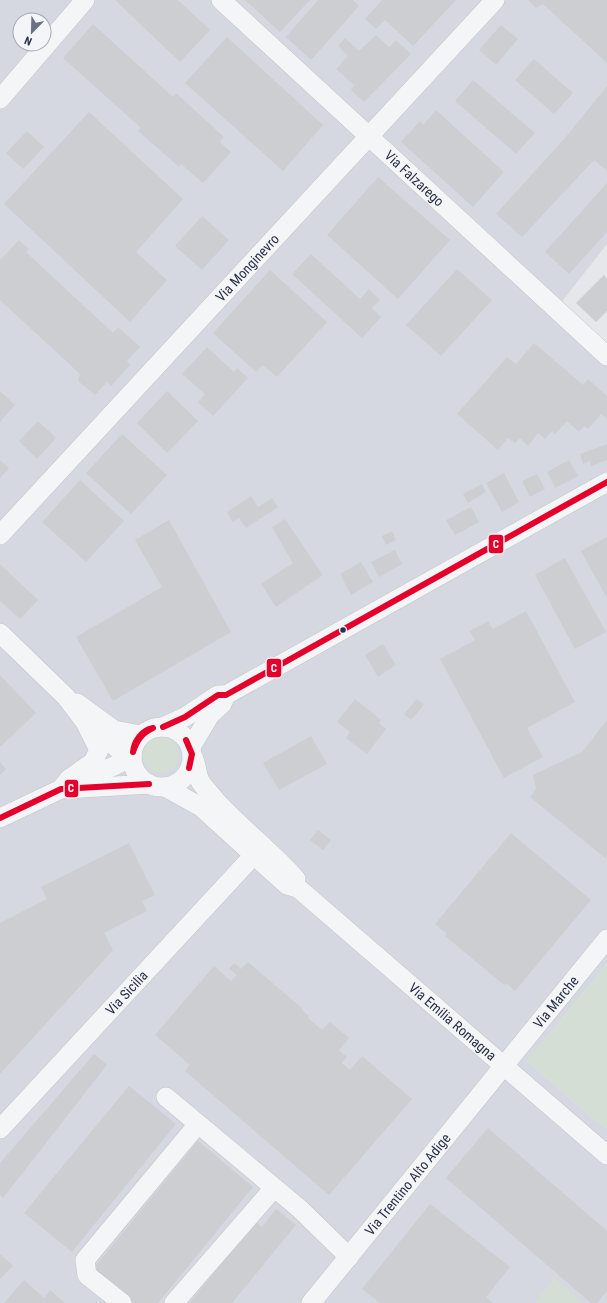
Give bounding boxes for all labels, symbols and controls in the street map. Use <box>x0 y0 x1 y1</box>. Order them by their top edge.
north arrow <box>12 12 52 52</box>
text: N <box>22 33 34 48</box>
street label: Via Falzarego <box>381 147 447 210</box>
street label: Via Monginevro <box>212 231 282 305</box>
line badge: C <box>488 534 504 554</box>
text: C <box>493 538 499 551</box>
unlabelled marker <box>338 625 348 635</box>
line badge: C <box>266 658 282 678</box>
text: C <box>271 662 277 675</box>
line badge: C <box>64 779 79 798</box>
text: C <box>68 782 74 795</box>
street label: Via Sicilia <box>102 967 151 1018</box>
street label: Via Marche <box>530 972 582 1031</box>
street label: Via Emilia Romagna <box>406 979 500 1064</box>
street label: Via Trentino Alto Adige <box>361 1130 454 1238</box>

